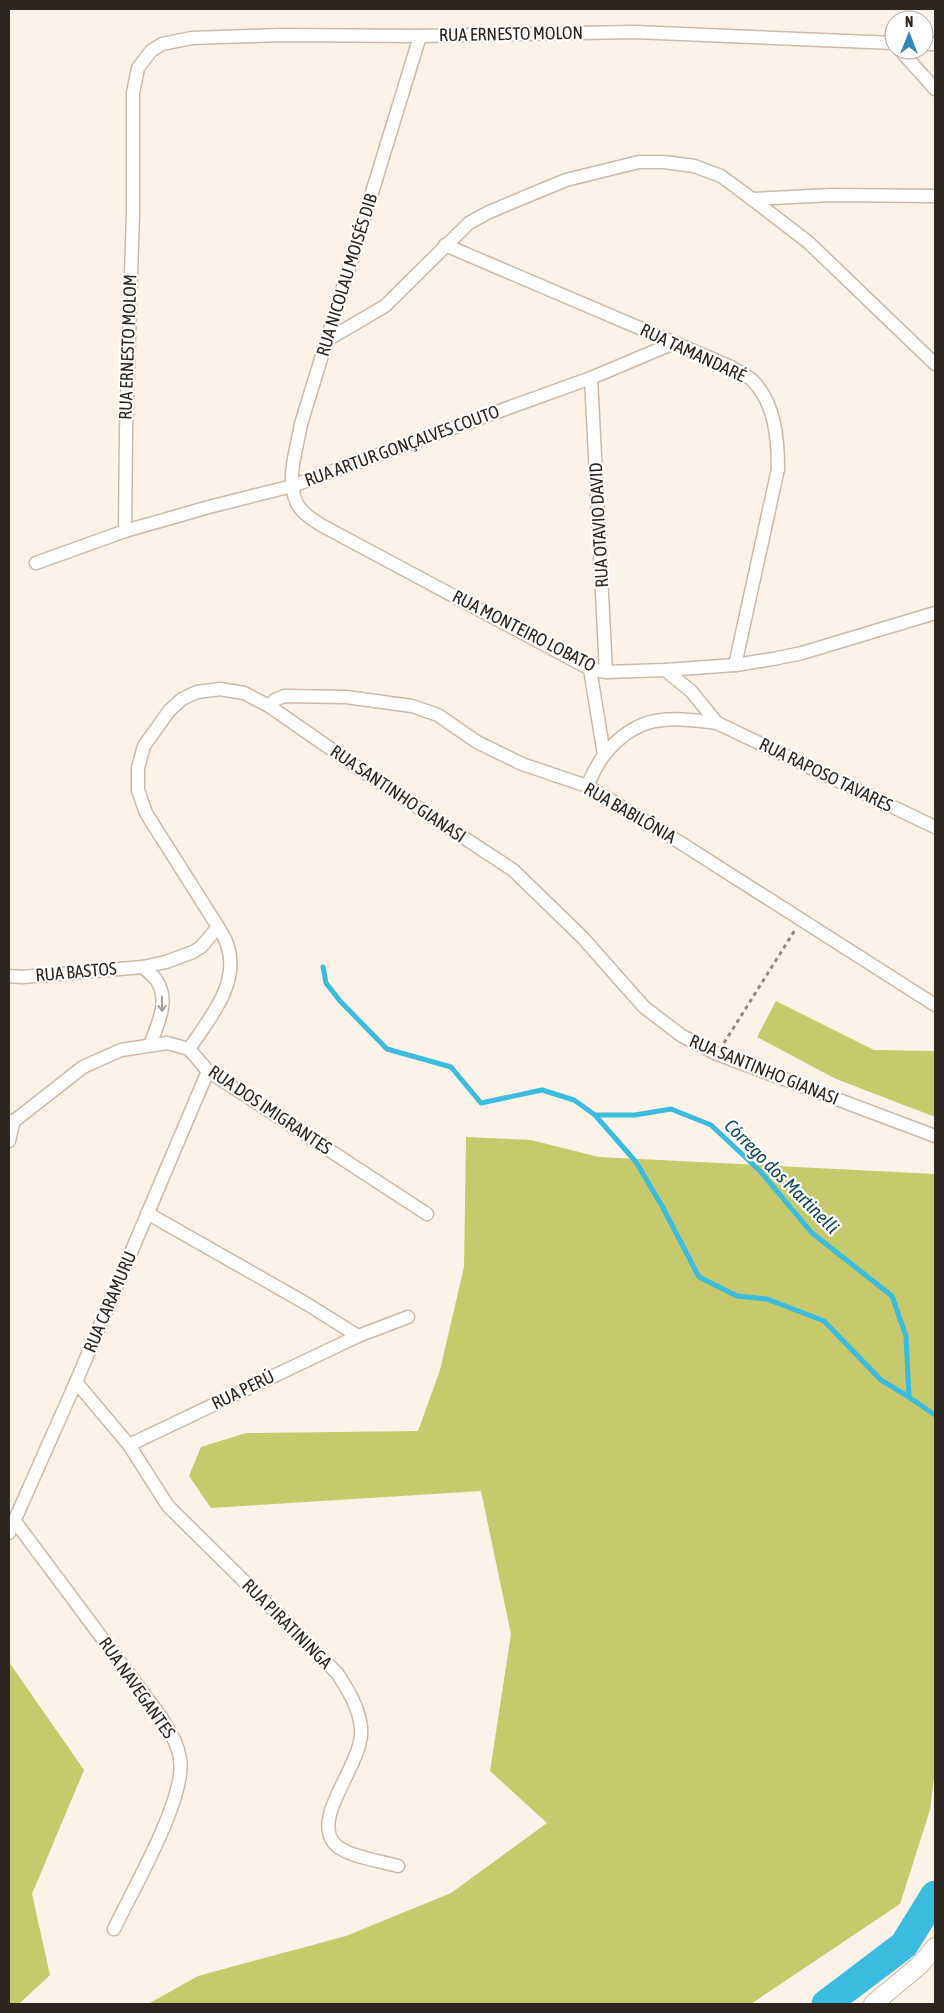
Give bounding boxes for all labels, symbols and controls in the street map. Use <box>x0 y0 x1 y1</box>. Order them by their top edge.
north arrow <box>884 10 934 60</box>
text: N <box>905 14 913 30</box>
street label: RUA ERNESTO MOLON <box>439 22 583 45</box>
street label: RUA NICOLAU MOISÉS DIB <box>312 191 381 359</box>
street label: RUA ERNESTO MOLOM <box>114 274 141 420</box>
street label: RUA TAMANDARÉ <box>637 319 750 386</box>
street label: RUA ARTUR GONÇALVES COUTO <box>302 400 502 491</box>
street label: RUA OTAVIO DAVID <box>585 462 612 588</box>
street label: RUA MONTEIRO LOBATO <box>449 585 599 676</box>
street label: RUA RAPOSO TAVARES <box>756 733 897 816</box>
street label: RUA SANTINHO GIANASI <box>326 740 470 847</box>
street label: RUA BABILÔNIA <box>581 778 680 847</box>
street label: RUA BASTOS <box>34 957 118 986</box>
one-way arrow <box>157 996 167 1012</box>
street label: RUA SANTINHO GIANASI <box>687 1030 842 1109</box>
street label: RUA DOS IMIGRANTES <box>205 1061 336 1159</box>
water label: Córrego dos Martinelli <box>720 1114 844 1238</box>
street label: RUA CARAMURU <box>79 1248 140 1356</box>
street label: RUA PERÚ <box>208 1365 278 1414</box>
street label: RUA PIRATININGA <box>238 1574 337 1673</box>
street label: RUA NAVEGANTES <box>95 1633 180 1743</box>

